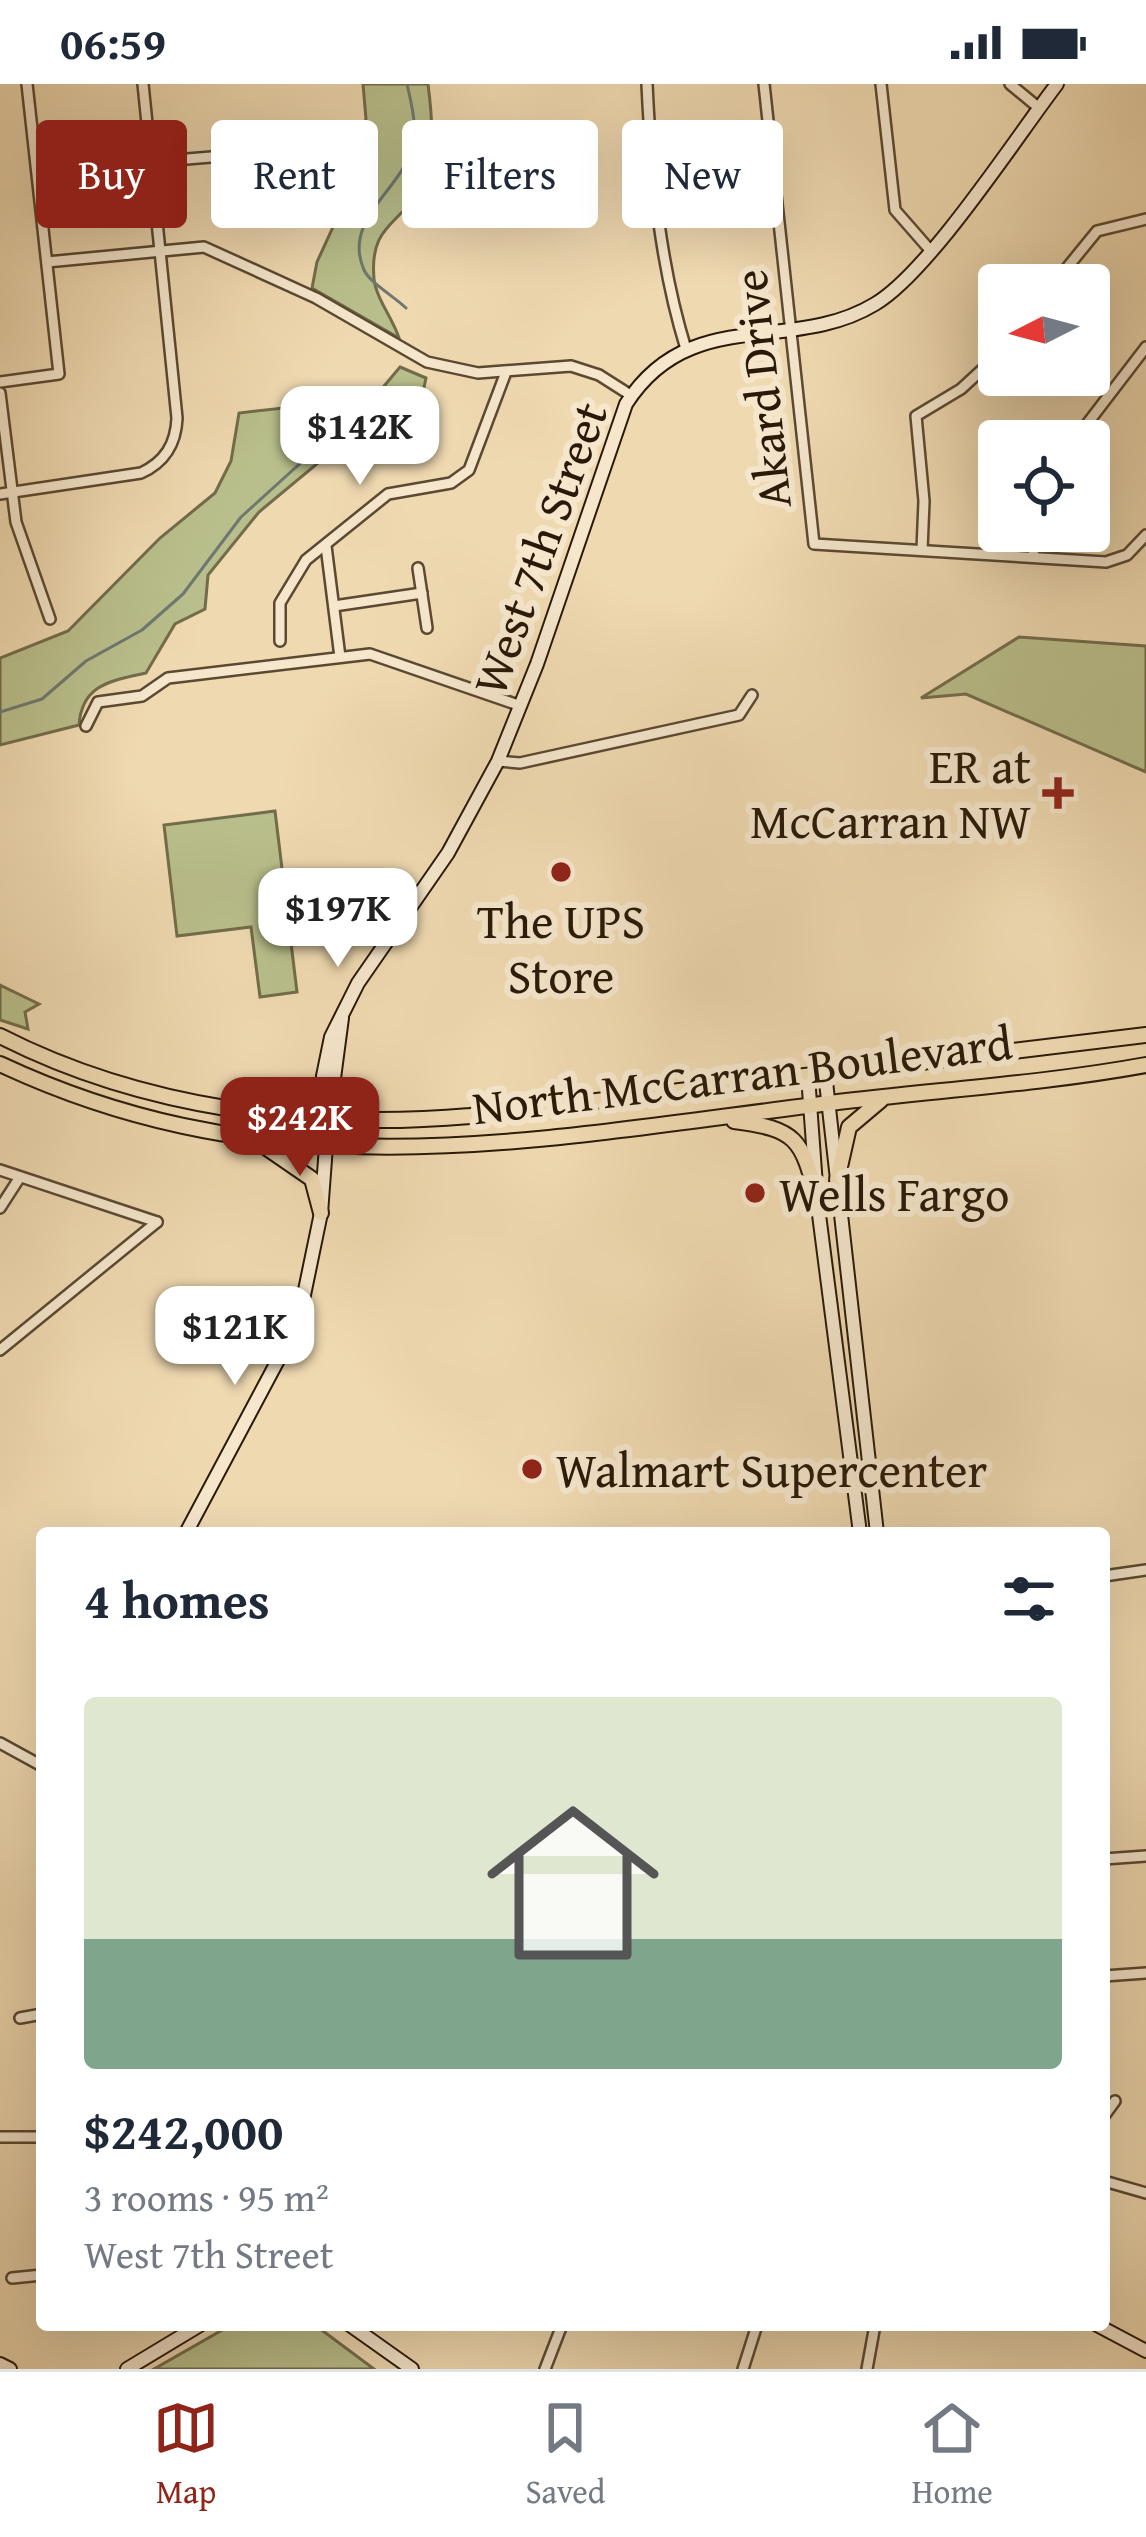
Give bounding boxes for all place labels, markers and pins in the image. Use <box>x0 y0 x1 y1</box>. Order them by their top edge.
pin: $142K <box>276 386 444 488</box>
place label: ER at McCarran NW <box>750 730 1031 856</box>
marker: ER at McCarran NW <box>1042 777 1074 809</box>
marker: The UPS Store <box>548 859 574 885</box>
pin: $197K <box>254 868 422 970</box>
place label: The UPS Store <box>477 885 645 1011</box>
pin: $242K <box>216 1077 384 1179</box>
place label: Wells Fargo <box>779 1158 1009 1229</box>
marker: Wells Fargo <box>742 1180 768 1206</box>
pin: $121K <box>151 1286 319 1388</box>
place label: Walmart Supercenter <box>556 1434 987 1505</box>
marker: Walmart Supercenter <box>519 1456 545 1482</box>

